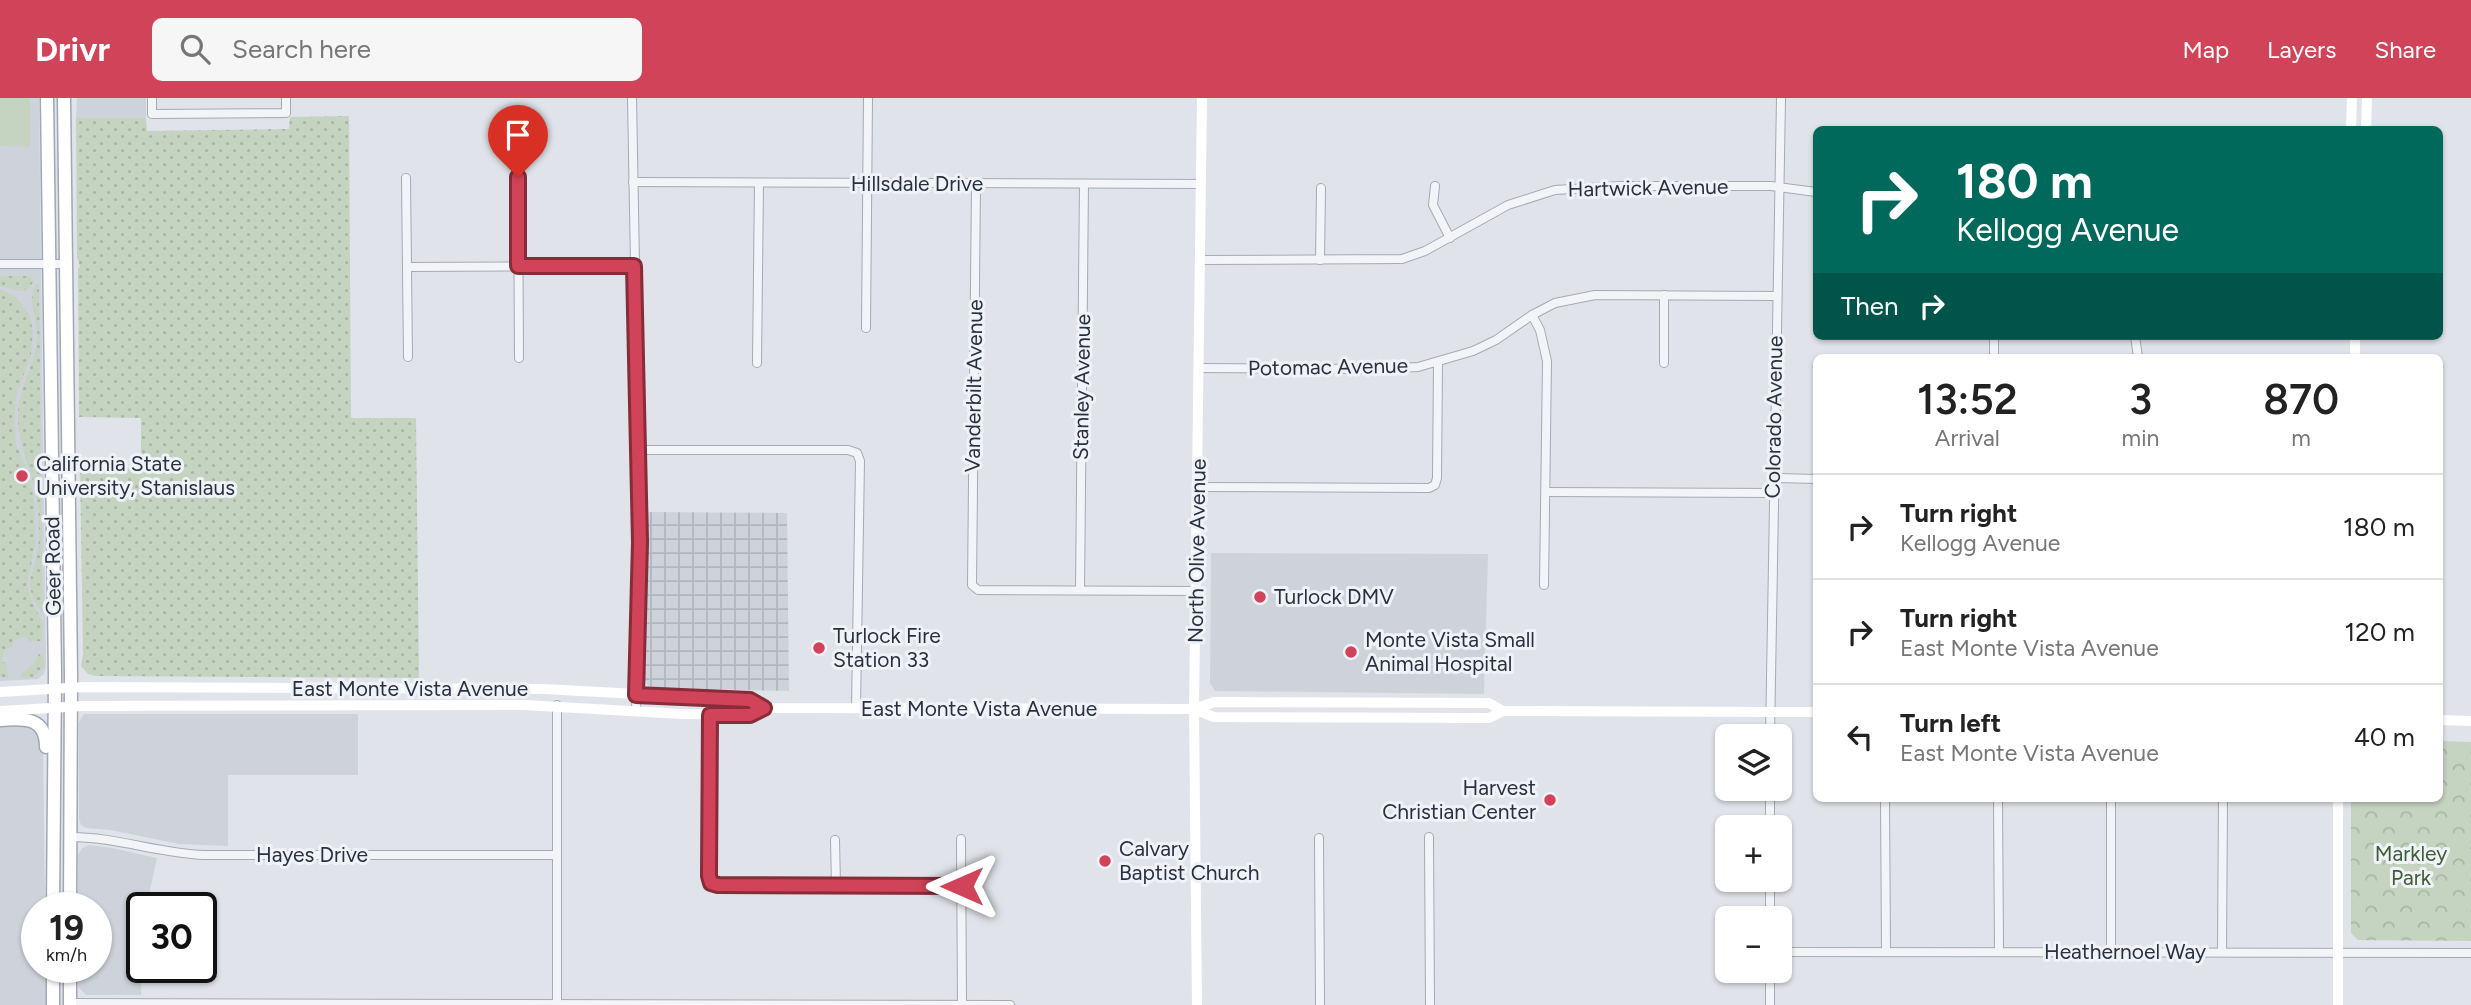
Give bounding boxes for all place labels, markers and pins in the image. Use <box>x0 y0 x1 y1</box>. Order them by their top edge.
pin <box>488 105 548 177</box>
place label: California State University, Stanislaus <box>36 451 235 500</box>
marker: California State University, Stanislaus <box>14 468 30 484</box>
place label: Turlock DMV <box>1274 584 1394 609</box>
marker: Turlock DMV <box>1252 589 1268 605</box>
place label: Turlock Fire Station 33 <box>833 623 941 672</box>
place label: Monte Vista Small Animal Hospital <box>1365 627 1535 676</box>
marker: Turlock Fire Station 33 <box>811 640 827 656</box>
marker: Monte Vista Small Animal Hospital <box>1343 644 1359 660</box>
place label: Harvest Christian Center <box>1382 775 1536 824</box>
marker: Harvest Christian Center <box>1542 792 1558 808</box>
place label: Calvary Baptist Church <box>1119 836 1259 885</box>
marker: Calvary Baptist Church <box>1097 853 1113 869</box>

